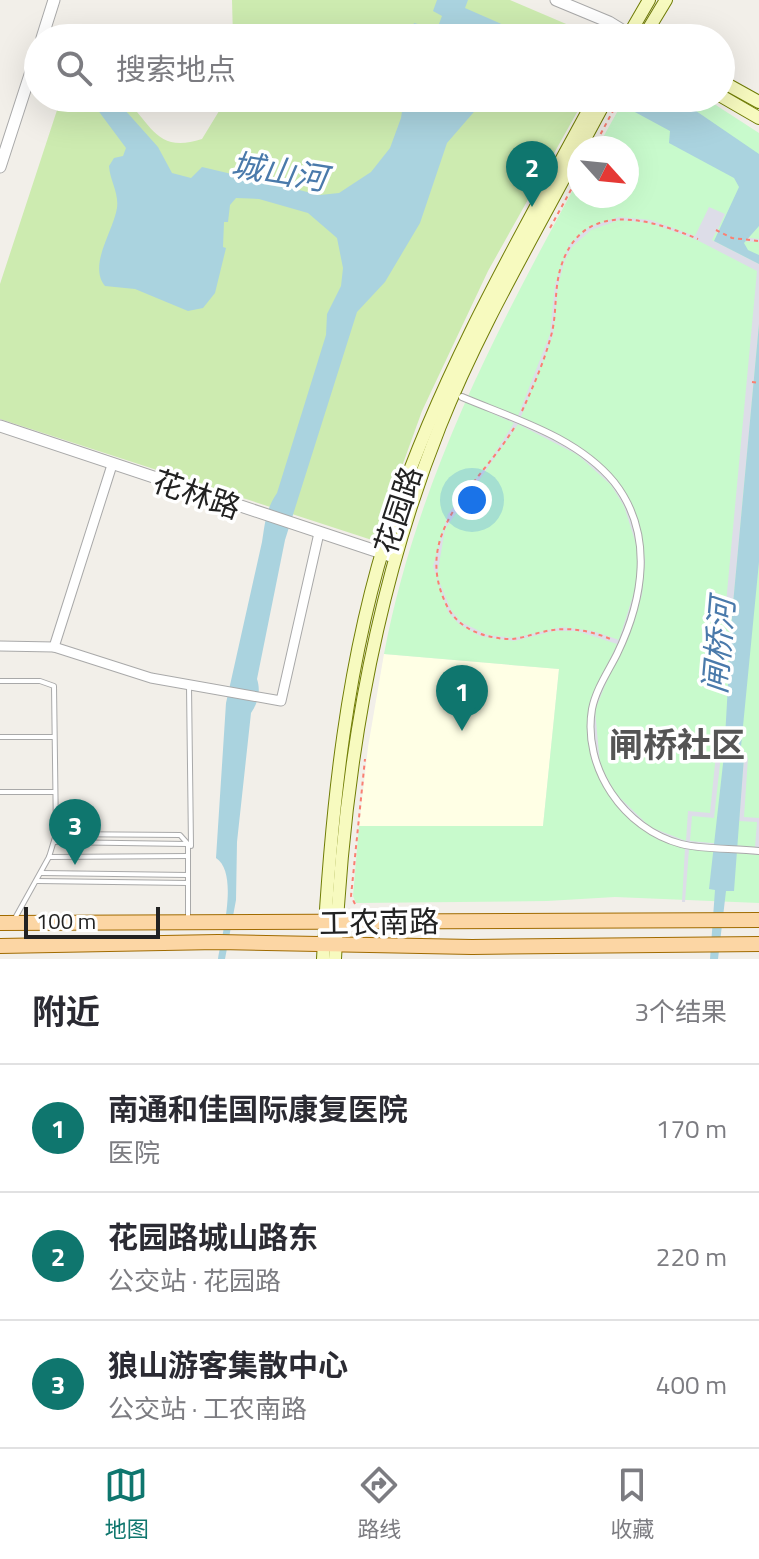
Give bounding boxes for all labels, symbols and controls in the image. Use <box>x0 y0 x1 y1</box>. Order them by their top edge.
search box <box>24 24 735 112</box>
icon: search <box>52 46 96 90</box>
text: 搜索地点 <box>116 46 236 92</box>
north arrow <box>567 136 639 208</box>
water label: 城山河 <box>228 140 336 203</box>
pin: 2 <box>506 141 558 207</box>
street label: 花林路 <box>147 458 247 530</box>
street label: 花园路 <box>362 460 434 560</box>
your location <box>452 480 492 520</box>
water label: 闸桥河 <box>690 590 747 696</box>
pin: 1 <box>436 665 488 731</box>
district label: 闸桥社区 <box>609 718 745 770</box>
pin: 3 <box>49 799 101 865</box>
street label: 工农南路 <box>319 898 439 946</box>
scale bar <box>24 903 160 939</box>
text: 100 m <box>36 904 96 938</box>
text: 附近 <box>32 985 100 1037</box>
text: 3个结果 <box>634 992 727 1031</box>
text: 南通和佳国际康复医院 <box>108 1086 408 1132</box>
text: 1 <box>51 1109 65 1148</box>
text: 170 m <box>656 1109 727 1148</box>
text: 医院 <box>108 1133 160 1172</box>
text: 花园路城山路东 <box>108 1214 318 1260</box>
text: 2 <box>51 1237 65 1276</box>
text: 220 m <box>656 1237 727 1276</box>
text: 公交站 · 花园路 <box>108 1261 281 1300</box>
text: 狼山游客集散中心 <box>108 1342 348 1388</box>
text: 3 <box>51 1365 65 1404</box>
text: 400 m <box>656 1365 727 1404</box>
text: 公交站 · 工农南路 <box>108 1389 307 1428</box>
tab: 地图 <box>104 1463 149 1546</box>
tab: 路线 <box>357 1463 402 1546</box>
tab: 收藏 <box>610 1463 655 1546</box>

